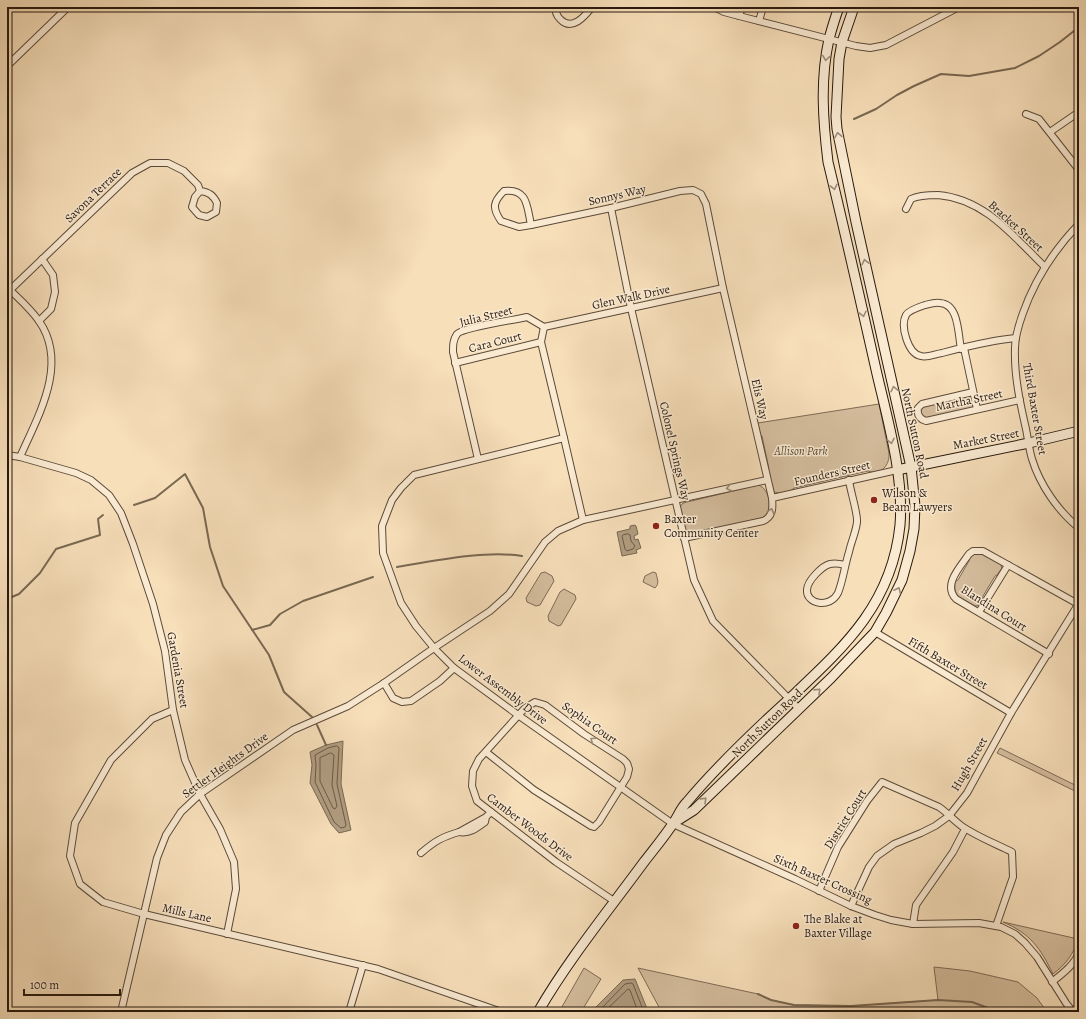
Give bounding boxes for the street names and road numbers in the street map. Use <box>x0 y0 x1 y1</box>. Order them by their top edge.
street label: Savona Terrace <box>61 164 125 226</box>
street label: Sonnys Way <box>587 180 648 209</box>
street label: Bracket Street <box>985 197 1047 255</box>
street label: Glen Walk Drive <box>591 281 671 313</box>
street label: Julia Street <box>458 302 514 330</box>
street label: Cara Court <box>467 328 523 356</box>
street label: Third Baxter Street <box>1019 362 1051 456</box>
street label: Elis Way <box>748 377 773 422</box>
street label: Martha Street <box>934 385 1004 415</box>
street label: North Sutton Road <box>898 386 933 480</box>
street label: Colonel Springs Way <box>656 400 694 503</box>
street label: Market Street <box>951 425 1021 453</box>
street label: Founders Street <box>792 456 872 490</box>
street label: Blandina Court <box>958 581 1030 635</box>
street label: Gardenia Street <box>163 631 193 709</box>
street label: Fifth Baxter Street <box>905 633 991 693</box>
street label: Lower Assembly Drive <box>455 650 551 728</box>
street label: North Sutton Road <box>728 685 806 761</box>
street label: Sophia Court <box>559 698 621 748</box>
street label: Settler Heights Drive <box>179 728 271 802</box>
street label: Hugh Street <box>947 734 991 794</box>
street label: District Court <box>820 786 870 852</box>
street label: Camber Woods Drive <box>484 789 576 865</box>
street label: Sixth Baxter Crossing <box>771 850 875 908</box>
street label: Mills Lane <box>161 900 213 926</box>

